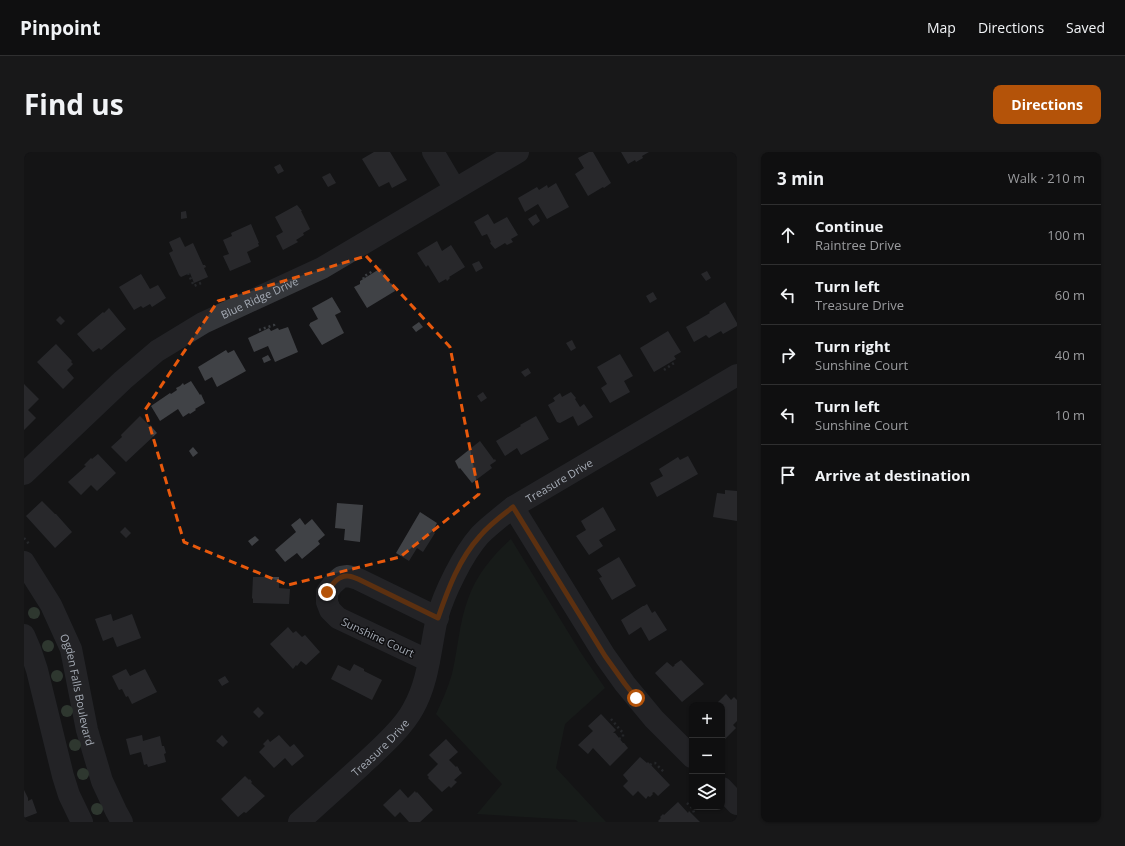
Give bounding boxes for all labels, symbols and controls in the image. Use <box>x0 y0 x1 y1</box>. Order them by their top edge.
text: Pinpoint <box>20 15 101 41</box>
text: Map <box>927 18 956 37</box>
text: Directions <box>978 18 1044 37</box>
text: Saved <box>1066 18 1105 37</box>
text: Find us <box>24 85 124 123</box>
button: Directions <box>993 85 1101 124</box>
text: 3 min <box>777 167 824 190</box>
text: Walk · 210 m <box>1008 169 1085 187</box>
text: Continue <box>815 216 883 236</box>
icon: ahead <box>777 224 799 246</box>
text: 100 m <box>1047 226 1085 244</box>
text: Raintree Drive <box>815 236 901 254</box>
street label: Blue Ridge Drive <box>218 273 300 321</box>
text: Turn left <box>815 276 880 296</box>
icon: left <box>777 284 799 306</box>
text: 60 m <box>1055 286 1085 304</box>
text: Treasure Drive <box>815 296 904 314</box>
text: Turn right <box>815 336 890 356</box>
icon: right <box>777 344 799 366</box>
text: 40 m <box>1055 346 1085 364</box>
text: Sunshine Court <box>815 356 908 374</box>
text: Turn left <box>815 396 880 416</box>
icon: left <box>777 404 799 426</box>
text: 10 m <box>1055 406 1085 424</box>
text: Sunshine Court <box>815 416 908 434</box>
street label: Treasure Drive <box>522 454 595 506</box>
icon: arrive <box>777 464 799 486</box>
text: Arrive at destination <box>815 465 970 485</box>
route end <box>318 583 336 601</box>
street label: Sunshine Court <box>339 614 417 660</box>
street label: Ogden Falls Boulevard <box>57 631 99 747</box>
route start <box>627 689 645 707</box>
map controls <box>689 702 725 810</box>
button: + <box>689 702 725 738</box>
street label: Treasure Drive <box>348 716 412 779</box>
button: − <box>689 738 725 774</box>
button: layers <box>689 774 725 810</box>

